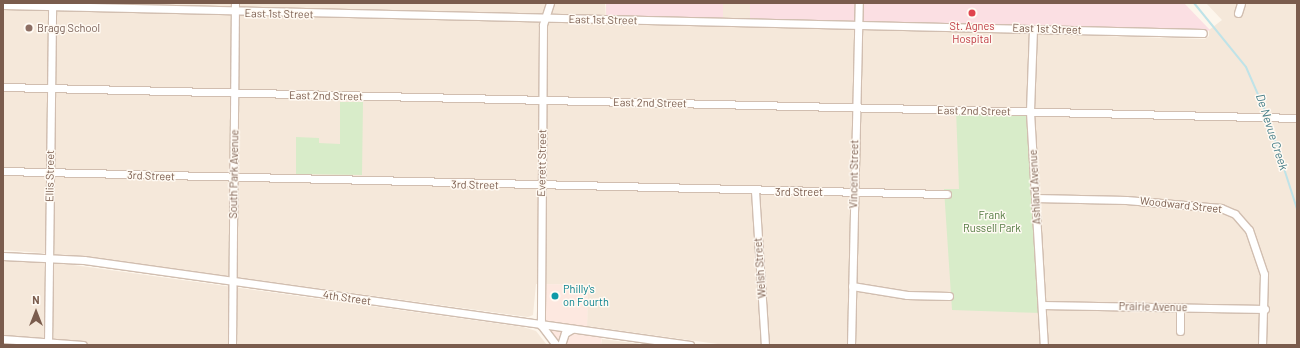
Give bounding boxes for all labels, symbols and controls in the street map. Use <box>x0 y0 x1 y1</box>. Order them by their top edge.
street label: East 1st Street <box>244 7 314 21</box>
marker: St. Agnes Hospital <box>966 7 978 19</box>
street label: East 1st Street <box>568 13 638 27</box>
place label: St. Agnes Hospital <box>950 20 994 46</box>
place label: Bragg School <box>37 21 100 35</box>
street label: East 1st Street <box>1012 21 1082 37</box>
marker: Bragg School <box>24 23 34 33</box>
street label: East 2nd Street <box>289 89 363 103</box>
water label: De Nevue Creek <box>1253 92 1291 172</box>
street label: East 2nd Street <box>613 96 687 110</box>
street label: East 2nd Street <box>937 104 1011 118</box>
street label: South Park Avenue <box>227 129 241 219</box>
street label: Everett Street <box>535 129 549 197</box>
street label: Vincent Street <box>847 139 861 209</box>
street label: Ashland Avenue <box>1026 149 1044 225</box>
street label: Ellis Street <box>43 150 57 202</box>
street label: 3rd Street <box>127 169 175 183</box>
street label: 3rd Street <box>451 178 499 192</box>
street label: 3rd Street <box>775 185 823 199</box>
street label: Woodward Street <box>1139 194 1223 216</box>
park label: Frank Russell Park <box>963 209 1021 235</box>
street label: Welsh Street <box>751 237 769 299</box>
place label: Philly's on Fourth <box>563 283 609 309</box>
street label: 4th Street <box>322 288 372 308</box>
marker: Philly's on Fourth <box>550 291 560 301</box>
north arrow <box>16 292 56 332</box>
text: N <box>32 293 40 306</box>
street label: Prairie Avenue <box>1119 300 1187 314</box>

